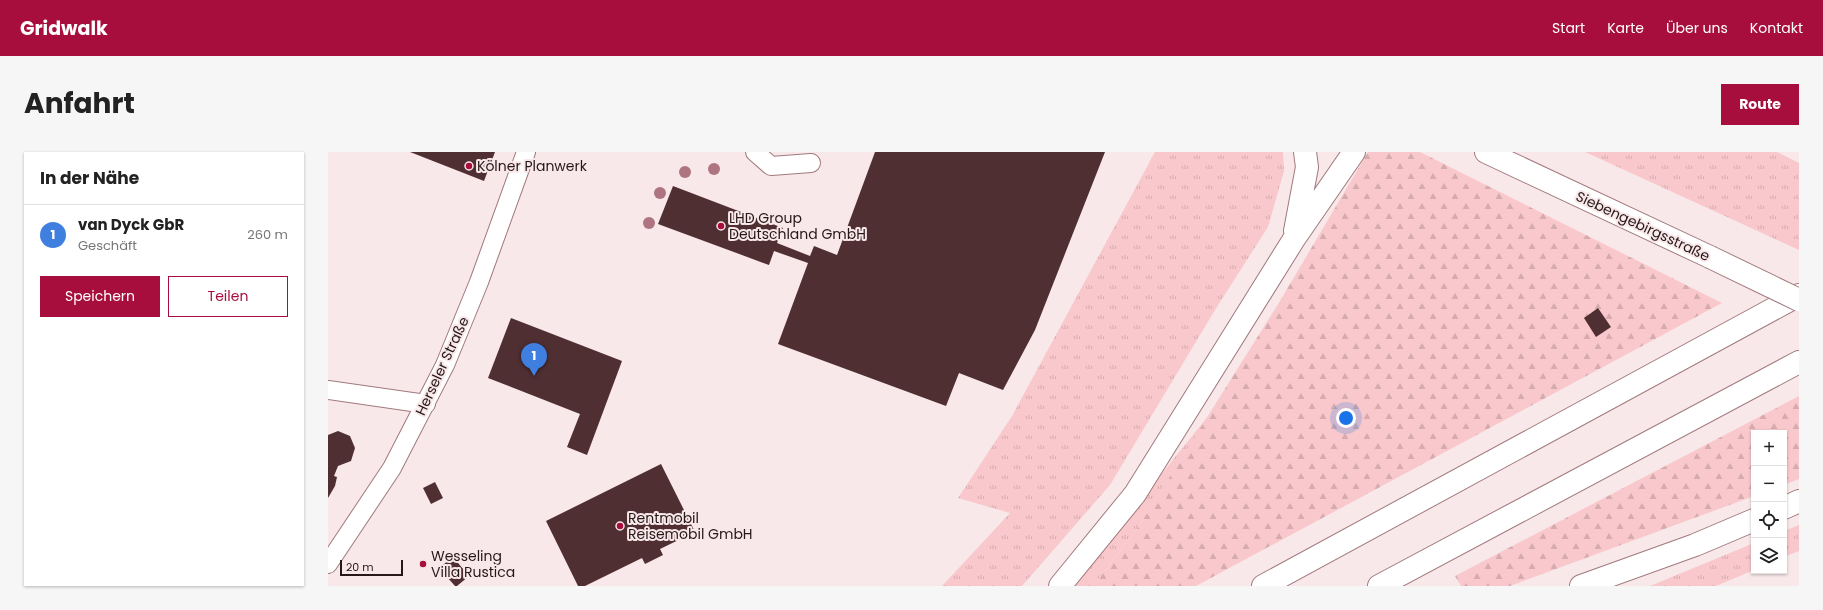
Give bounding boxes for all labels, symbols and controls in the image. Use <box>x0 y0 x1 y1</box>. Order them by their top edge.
text: Gridwalk <box>20 15 108 42</box>
text: Start <box>1552 18 1585 38</box>
text: Karte <box>1607 18 1644 38</box>
text: Über uns <box>1666 18 1728 38</box>
text: Kontakt <box>1750 18 1803 38</box>
text: Anfahrt <box>24 84 135 123</box>
button: Route <box>1721 84 1799 125</box>
place label: Kölner Planwerk <box>477 156 588 176</box>
marker: Kölner Planwerk <box>464 161 474 171</box>
text: In der Nähe <box>40 166 139 190</box>
street label: Siebengebirgsstraße <box>1573 186 1714 266</box>
place label: LHD Group Deutschland GmbH <box>729 208 866 244</box>
text: van Dyck GbR <box>78 214 184 235</box>
marker: LHD Group Deutschland GmbH <box>716 221 726 231</box>
text: 1 <box>51 225 55 244</box>
text: 260 m <box>247 225 288 244</box>
text: Geschäft <box>78 236 137 255</box>
button: Speichern <box>40 276 160 317</box>
button: Teilen <box>168 276 288 317</box>
street label: Herseler Straße <box>410 313 474 419</box>
pin: 1 <box>521 343 547 376</box>
your location <box>1336 408 1356 428</box>
map controls <box>1751 430 1787 574</box>
button: + <box>1751 430 1787 466</box>
button: − <box>1751 466 1787 502</box>
button: locate <box>1751 502 1787 538</box>
place label: Rentmobil Reisemobil GmbH <box>628 508 753 544</box>
marker: Rentmobil Reisemobil GmbH <box>615 521 625 531</box>
button: layers <box>1751 538 1787 574</box>
place label: Wesseling Villa Rustica <box>431 546 515 582</box>
scale bar <box>340 558 403 577</box>
text: 20 m <box>346 559 374 575</box>
marker: Wesseling Villa Rustica <box>418 559 428 569</box>

